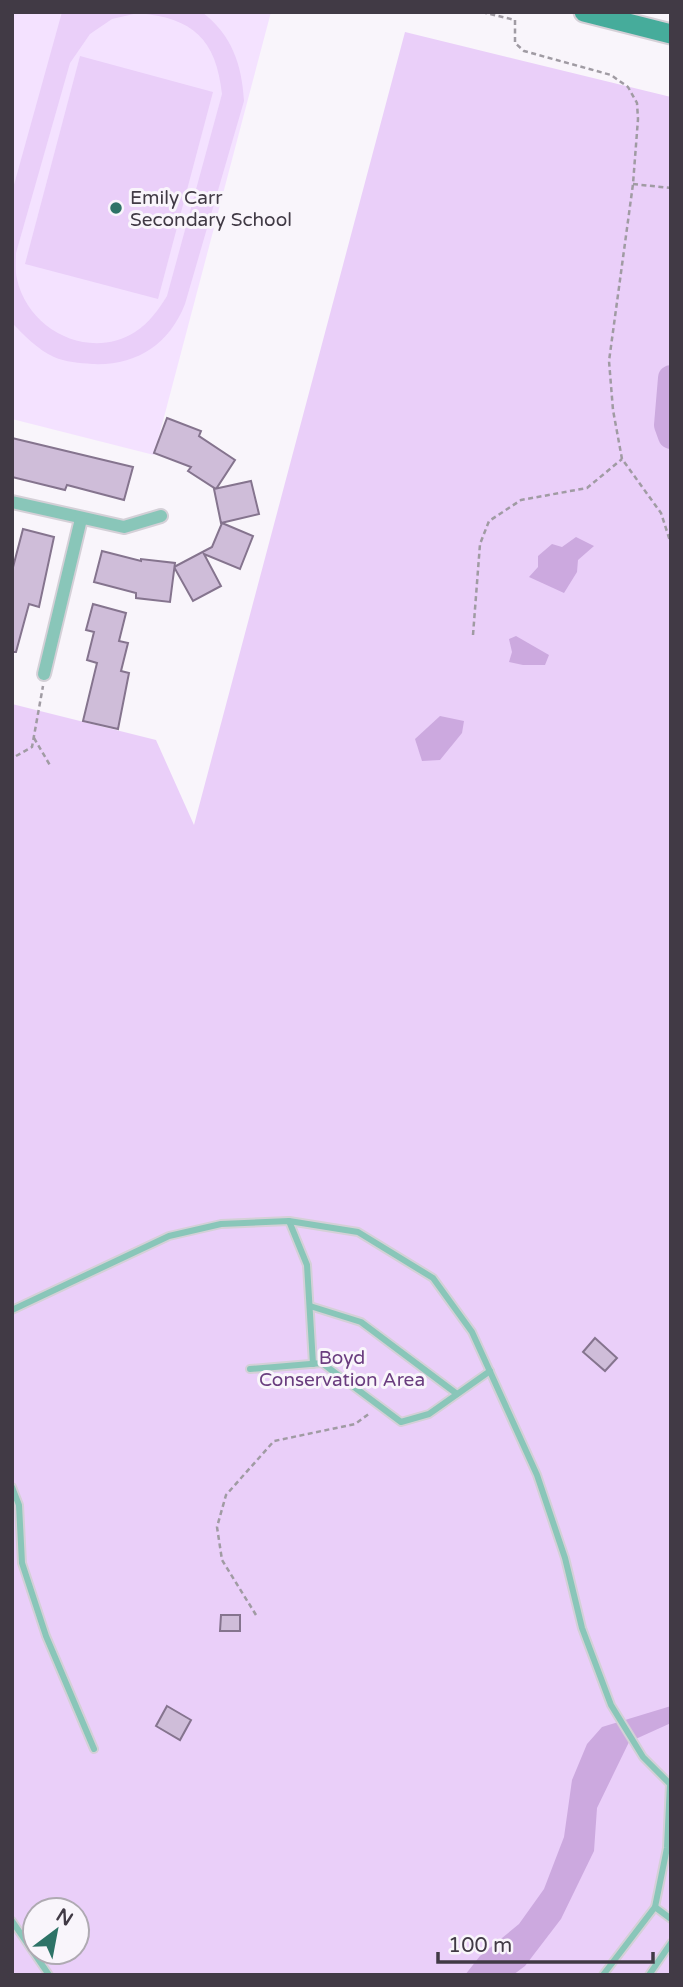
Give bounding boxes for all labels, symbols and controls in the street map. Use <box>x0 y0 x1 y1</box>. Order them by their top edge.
place label: Emily Carr Secondary School <box>130 187 292 231</box>
marker: Emily Carr Secondary School <box>108 200 124 216</box>
park label: Boyd Conservation Area <box>259 1347 425 1391</box>
north arrow <box>21 1896 91 1966</box>
text: N <box>52 1904 77 1931</box>
scale bar <box>438 1920 653 1964</box>
text: 100 m <box>448 1933 512 1958</box>

